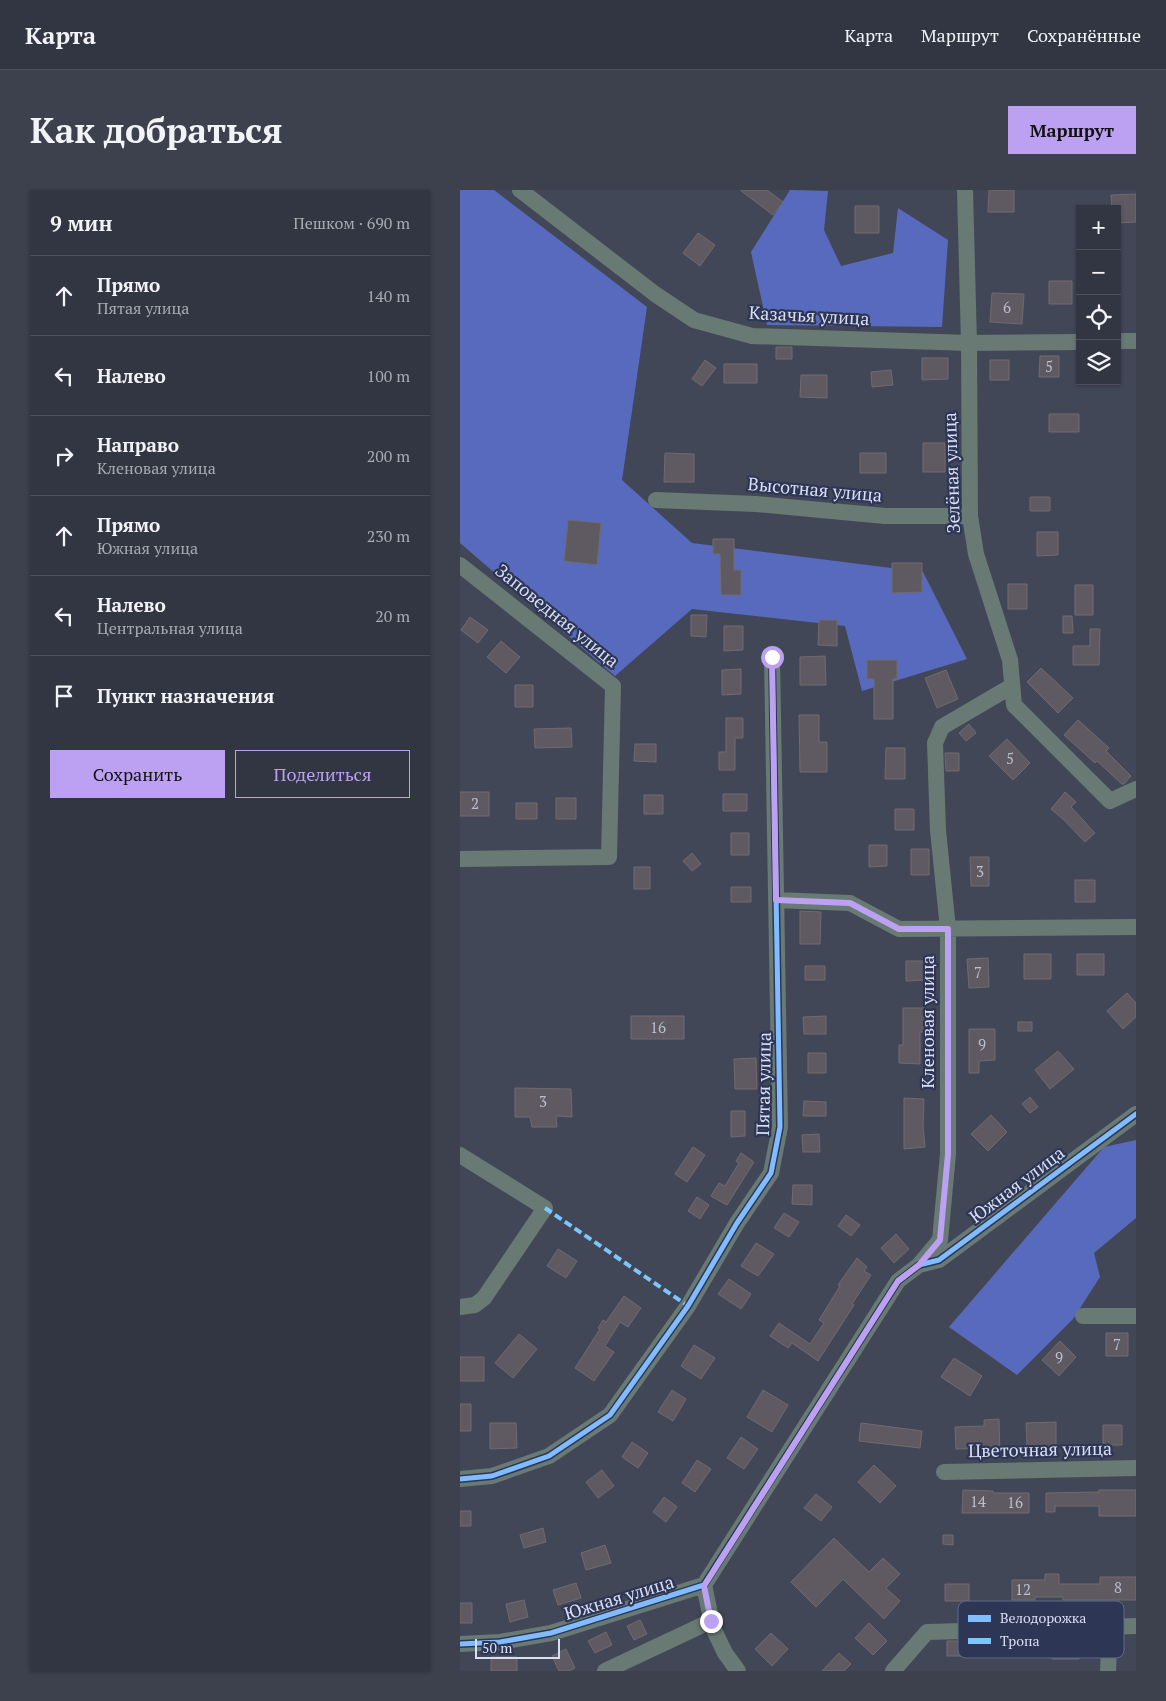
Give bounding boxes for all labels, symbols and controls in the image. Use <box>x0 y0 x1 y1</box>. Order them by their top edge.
text: Карта <box>25 19 96 51</box>
text: Карта <box>844 23 893 47</box>
text: Маршрут <box>921 23 999 47</box>
text: Сохранённые <box>1027 23 1141 47</box>
button: Маршрут <box>1008 106 1136 154</box>
text: Как добраться <box>30 107 283 153</box>
map controls <box>1076 205 1121 385</box>
button: + <box>1076 205 1121 250</box>
text: 9 мин <box>50 209 112 237</box>
text: Пешком · 690 m <box>293 212 410 234</box>
button: − <box>1076 250 1121 295</box>
text: Прямо <box>97 272 160 297</box>
icon: ahead <box>50 282 78 310</box>
text: 140 m <box>367 285 410 307</box>
button: locate <box>1076 295 1121 340</box>
text: Пятая улица <box>97 297 189 319</box>
house number: 6 <box>1003 297 1011 317</box>
street label: Казачья улица <box>748 300 870 330</box>
button: layers <box>1076 340 1121 385</box>
house number: 5 <box>1045 356 1053 376</box>
icon: left <box>50 362 78 390</box>
text: Налево <box>97 363 166 388</box>
text: 100 m <box>367 365 410 387</box>
street label: Зелёная улица <box>937 412 965 534</box>
text: Направо <box>97 432 179 457</box>
icon: right <box>50 442 78 470</box>
text: 200 m <box>367 445 410 467</box>
text: Кленовая улица <box>97 457 216 479</box>
street label: Высотная улица <box>747 471 883 507</box>
text: Прямо <box>97 512 160 537</box>
icon: ahead <box>50 522 78 550</box>
text: 230 m <box>367 525 410 547</box>
text: Южная улица <box>97 537 198 559</box>
street label: Заповедная улица <box>491 558 624 672</box>
text: Налево <box>97 592 166 617</box>
icon: left <box>50 602 78 630</box>
text: 20 m <box>375 605 410 627</box>
text: Центральная улица <box>97 617 243 639</box>
route start <box>761 646 784 669</box>
icon: arrive <box>50 682 78 710</box>
text: Пункт назначения <box>97 683 274 708</box>
house number: 5 <box>1006 748 1014 768</box>
button: Сохранить <box>50 750 225 798</box>
button: Поделиться <box>235 750 410 798</box>
house number: 2 <box>471 793 479 813</box>
house number: 3 <box>976 861 984 881</box>
street label: Кленовая улица <box>915 955 939 1089</box>
house number: 7 <box>974 962 982 982</box>
house number: 16 <box>650 1017 666 1037</box>
street label: Пятая улица <box>750 1032 776 1136</box>
house number: 9 <box>978 1034 986 1054</box>
house number: 3 <box>539 1091 547 1111</box>
street label: Южная улица <box>964 1140 1069 1228</box>
house number: 7 <box>1113 1334 1121 1354</box>
house number: 9 <box>1055 1347 1063 1367</box>
street label: Цветочная улица <box>968 1436 1112 1462</box>
house number: 14 <box>970 1491 986 1511</box>
house number: 16 <box>1007 1492 1023 1512</box>
street label: Южная улица <box>561 1569 677 1625</box>
house number: 8 <box>1114 1577 1122 1597</box>
house number: 12 <box>1015 1579 1031 1599</box>
legend <box>958 1601 1124 1658</box>
text: Велодорожка <box>1000 1608 1086 1627</box>
route end <box>700 1610 723 1633</box>
text: Тропа <box>1000 1631 1040 1650</box>
scale bar <box>475 1636 560 1659</box>
text: 50 m <box>482 1638 512 1657</box>

